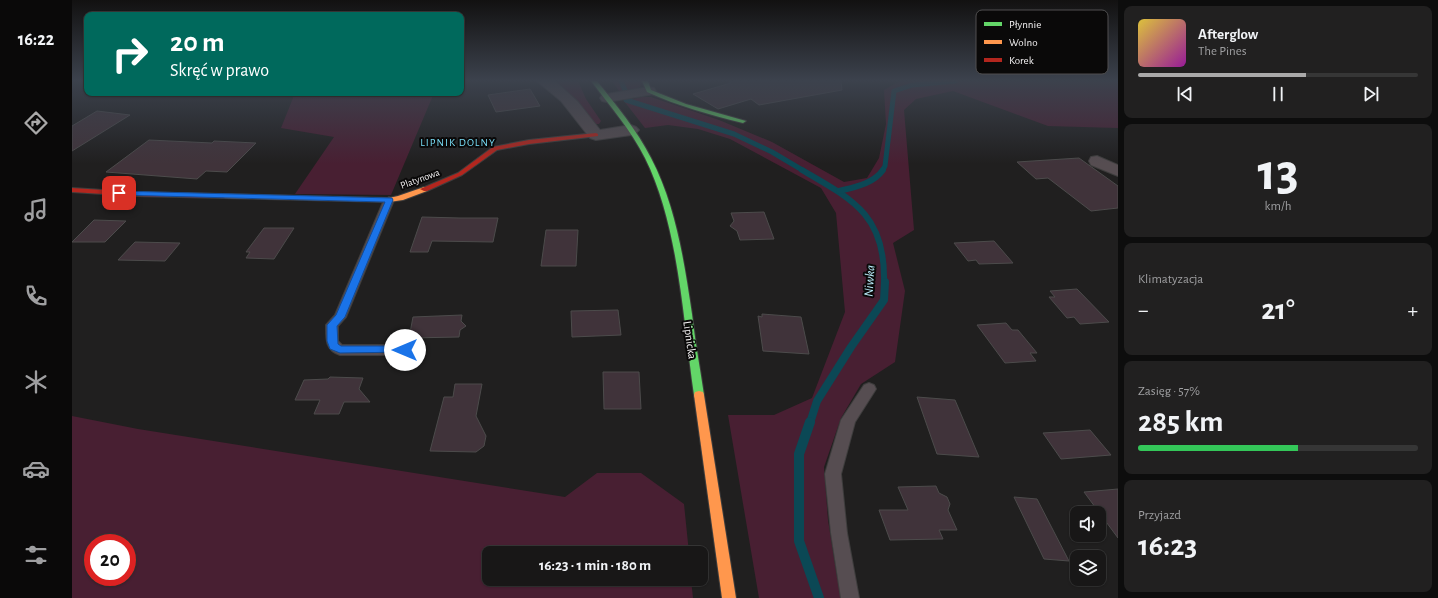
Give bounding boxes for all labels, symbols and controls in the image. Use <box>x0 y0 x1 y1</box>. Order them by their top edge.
legend <box>976 10 1108 74</box>
text: Płynnie <box>1009 19 1041 30</box>
text: Afterglow <box>1198 27 1258 42</box>
icon: right <box>104 28 156 80</box>
text: 20 m <box>170 29 225 57</box>
text: 16:22 <box>18 31 54 49</box>
text: Wolno <box>1009 37 1038 48</box>
text: The Pines <box>1198 45 1247 58</box>
text: Korek <box>1009 55 1034 66</box>
text: Skręć w prawo <box>170 62 269 80</box>
icon: previous <box>1174 83 1196 105</box>
icon: pause <box>1267 83 1289 105</box>
icon: next <box>1360 83 1382 105</box>
icon: directions <box>22 109 50 137</box>
district label: LIPNIK DOLNY <box>420 137 496 148</box>
text: 13 <box>1257 147 1299 199</box>
street label: Platynowa <box>399 167 441 191</box>
pin <box>102 176 136 210</box>
icon: arrive <box>108 182 130 204</box>
icon: music <box>22 196 50 224</box>
text: km/h <box>1265 200 1291 213</box>
water label: Niwka <box>862 264 878 297</box>
text: Klimatyzacja <box>1138 273 1203 286</box>
icon: phone <box>22 282 50 310</box>
text: 21° <box>1261 295 1295 325</box>
text: − <box>1138 299 1149 321</box>
text: + <box>1407 299 1418 321</box>
street label: Lipnicka <box>681 320 699 360</box>
position arrow <box>384 329 426 371</box>
icon: climate <box>22 368 50 396</box>
text: Zasięg · 57% <box>1138 385 1200 398</box>
text: 285 km <box>1138 407 1223 437</box>
icon: car <box>22 455 50 483</box>
map controls <box>1070 506 1106 586</box>
button: sound <box>1070 506 1106 542</box>
text: Przyjazd <box>1138 509 1181 522</box>
text: 16:23 <box>1138 531 1197 561</box>
speed limit sign: 20 <box>84 534 136 586</box>
icon: filters <box>22 541 50 569</box>
button: layers <box>1070 550 1106 586</box>
text: 16:23 · 1 min · 180 m <box>539 558 651 573</box>

